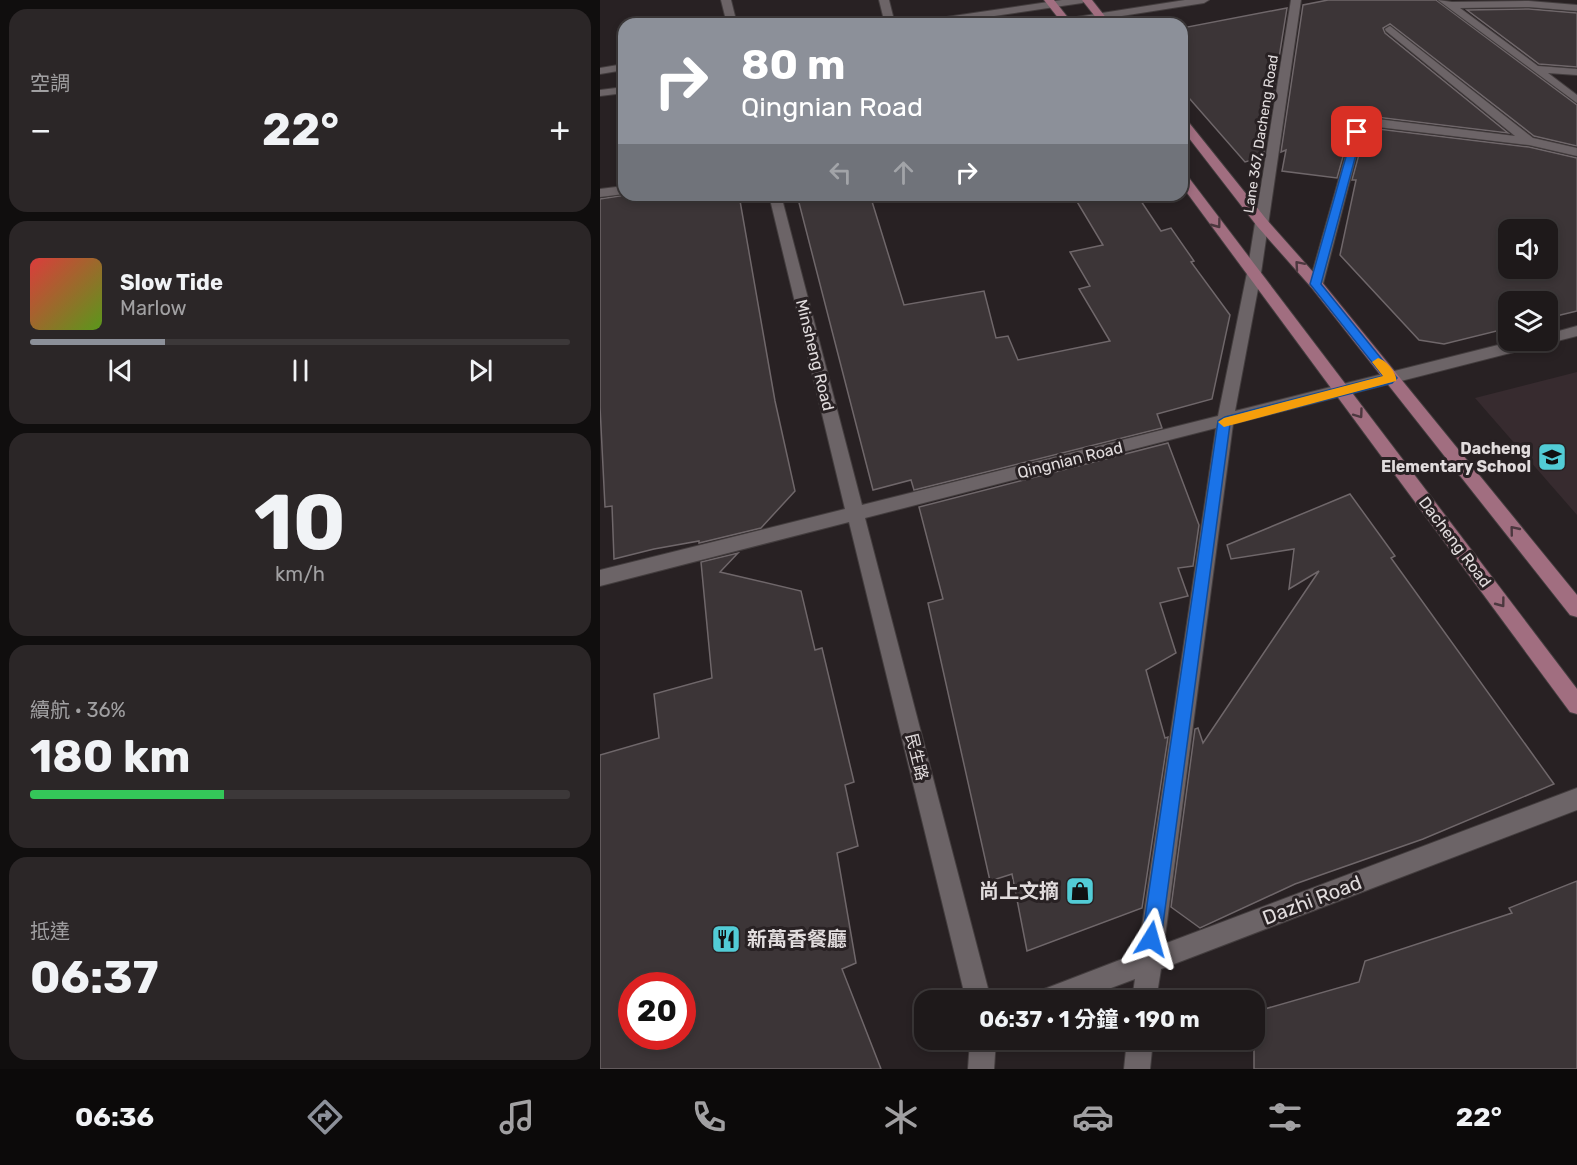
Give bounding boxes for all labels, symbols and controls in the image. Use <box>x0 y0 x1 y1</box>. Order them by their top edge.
text: 80 m <box>741 40 845 90</box>
icon: right <box>642 42 720 120</box>
street label: Lane 367, Dacheng Road <box>1240 54 1282 214</box>
text: 空調 <box>30 71 70 95</box>
text: Qingnian Road <box>741 91 923 123</box>
text: 22° <box>262 103 339 156</box>
pin <box>1331 106 1382 157</box>
text: − <box>30 110 51 149</box>
text: + <box>549 110 570 149</box>
icon: arrive <box>1340 115 1373 148</box>
icon: left <box>824 156 857 189</box>
icon: ahead <box>887 156 920 189</box>
icon: right <box>950 156 983 189</box>
one-way arrow <box>1210 217 1221 228</box>
map controls <box>1498 219 1558 351</box>
button: sound <box>1498 219 1558 279</box>
one-way arrow <box>1295 261 1306 272</box>
text: Slow Tide <box>120 269 223 296</box>
button: layers <box>1498 291 1558 351</box>
text: Marlow <box>120 296 187 320</box>
street label: Minsheng Road <box>792 297 838 413</box>
icon: previous <box>104 354 137 387</box>
icon: pause <box>284 354 317 387</box>
icon: next <box>464 354 497 387</box>
one-way arrow <box>1352 407 1363 418</box>
street label: Qingnian Road <box>1015 438 1125 482</box>
place label: Dacheng Elementary School <box>1381 439 1531 476</box>
school or university icon: Dacheng Elementary School <box>1536 441 1568 473</box>
text: 10 <box>254 476 346 569</box>
street label: Dacheng Road <box>1415 493 1495 591</box>
one-way arrow <box>1510 526 1521 537</box>
text: km/h <box>275 562 325 586</box>
one-way arrow <box>1493 597 1504 608</box>
text: 續航 · 36% <box>30 698 126 722</box>
text: 180 km <box>30 730 191 783</box>
street label: 民生路 <box>902 731 932 783</box>
street label: Dazhi Road <box>1259 870 1365 930</box>
shop icon: 尚上文摘 <box>1064 875 1096 907</box>
place label: 尚上文摘 <box>979 879 1059 903</box>
position arrow <box>1119 907 1183 971</box>
text: 抵達 <box>30 919 70 943</box>
restaurant icon: 新萬香餐廳 <box>710 923 742 955</box>
place label: 新萬香餐廳 <box>747 927 847 951</box>
text: 06:37 <box>30 951 158 1004</box>
speed limit sign: 20 <box>618 972 696 1050</box>
text: 06:37 · 1 分鐘 · 190 m <box>979 1006 1200 1033</box>
icon: directions <box>304 1096 346 1138</box>
icon: music <box>496 1096 538 1138</box>
icon: phone <box>688 1096 730 1138</box>
icon: climate <box>880 1096 922 1138</box>
icon: car <box>1072 1096 1114 1138</box>
icon: filters <box>1264 1096 1306 1138</box>
text: 06:36 <box>75 1101 154 1133</box>
text: 22° <box>1456 1101 1502 1133</box>

